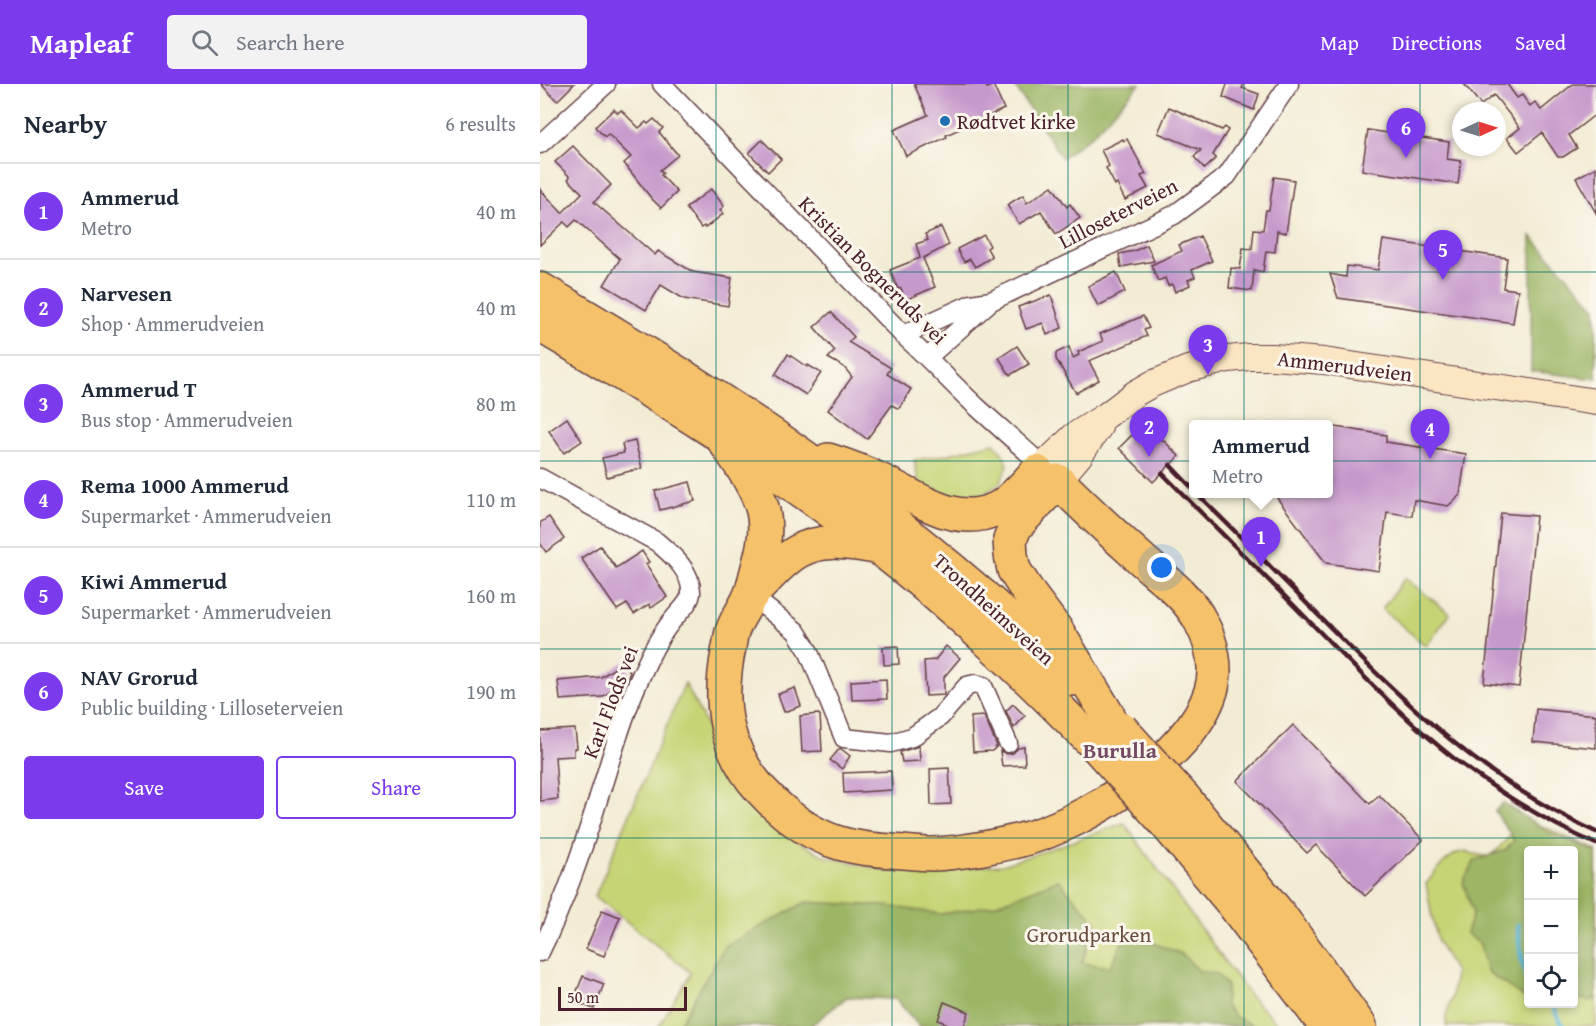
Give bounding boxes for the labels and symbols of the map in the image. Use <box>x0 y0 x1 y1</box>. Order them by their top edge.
north arrow <box>1452 102 1506 156</box>
place label: Rødtvet kirke <box>957 106 1076 137</box>
pin: 6 <box>1386 109 1426 158</box>
marker: Rødtvet kirke <box>938 114 952 128</box>
street label: Lilloseterveien <box>1053 170 1183 256</box>
street label: Kristian Bogneruds vei <box>791 188 955 352</box>
pin: 5 <box>1424 230 1462 280</box>
pin: 3 <box>1188 326 1228 375</box>
street label: Ammerudveien <box>1276 342 1414 390</box>
pin: 2 <box>1130 408 1168 457</box>
pin: 4 <box>1410 410 1450 459</box>
pin: 1 <box>1242 518 1280 567</box>
street label: Trondheimsveien <box>926 546 1062 672</box>
your location <box>1147 553 1176 582</box>
street label: Karl Flods vei <box>574 641 646 763</box>
district label: Burulla <box>1083 734 1158 766</box>
park label: Grorudparken <box>1027 919 1151 950</box>
scale bar <box>558 984 687 1012</box>

